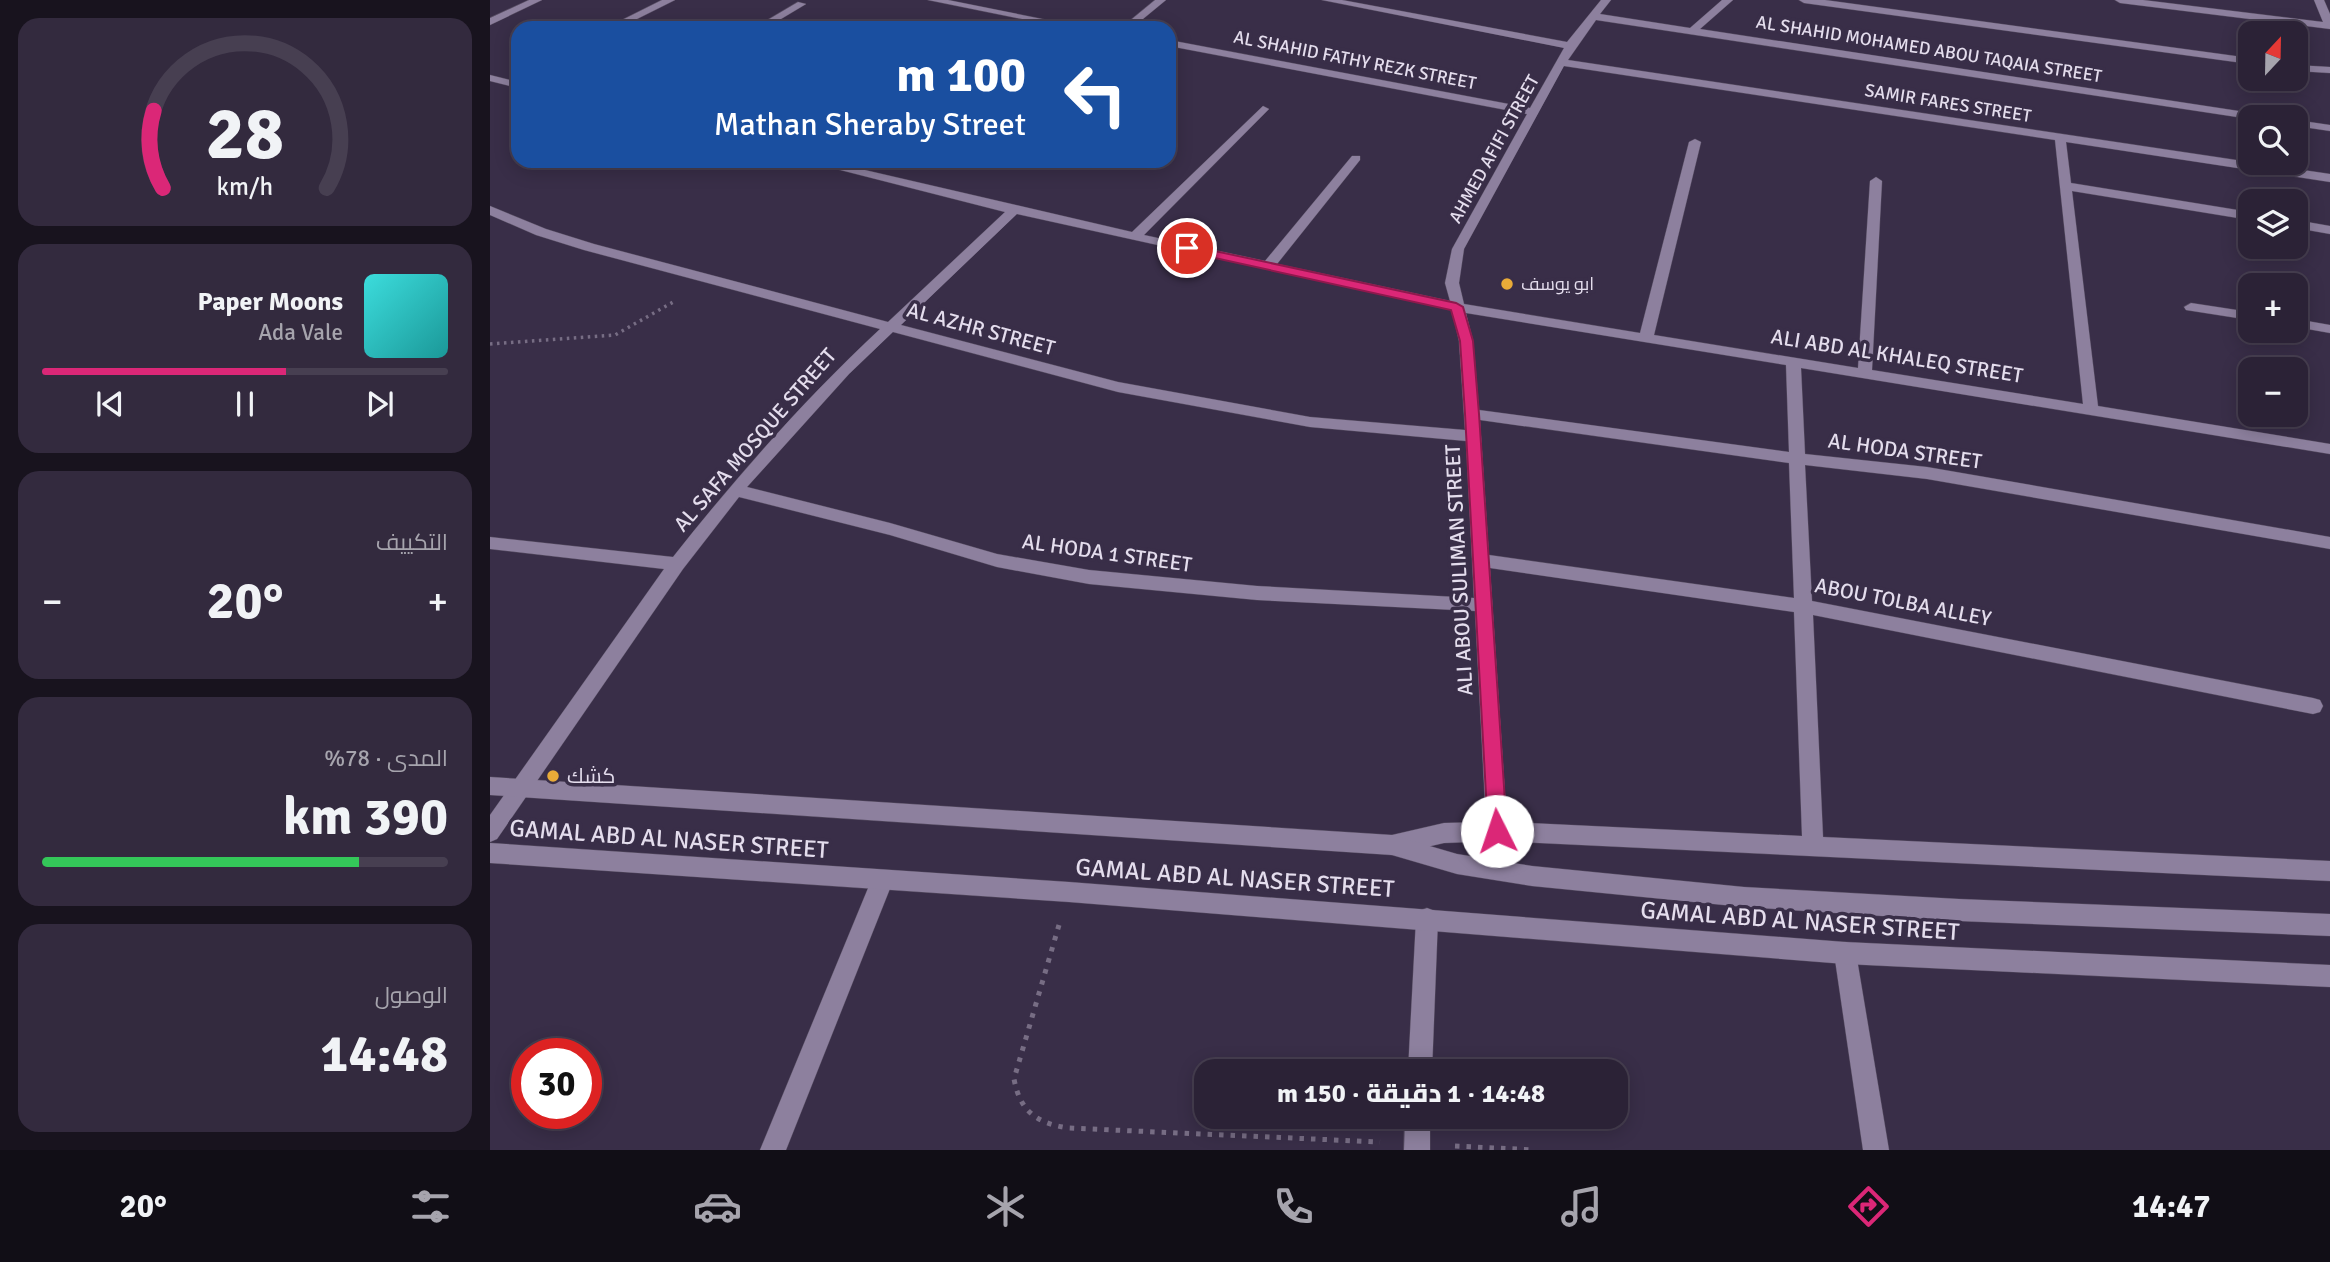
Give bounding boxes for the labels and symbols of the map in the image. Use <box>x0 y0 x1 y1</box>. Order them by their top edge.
street label: AL SHAHID MOHAMED ABOU TAQAIA STREET <box>1755 11 2104 87</box>
north arrow <box>2238 21 2308 91</box>
street label: AL SHAHID FATHY REZK STREET <box>1232 26 1478 94</box>
street label: AHMED AFIFI STREET <box>1444 71 1544 227</box>
street label: SAMIR FARES STREET <box>1863 79 2033 127</box>
pin <box>1157 218 1217 278</box>
place label: ابو يوسف <box>1521 273 1594 295</box>
marker: ابو يوسف <box>1499 276 1515 292</box>
street label: AL AZHR STREET <box>904 297 1059 361</box>
street label: ALI ABD AL KHALEQ STREET <box>1769 323 2026 389</box>
street label: AL SAFA MOSQUE STREET <box>668 342 842 537</box>
street label: AL HODA STREET <box>1826 427 1984 475</box>
street label: ALI ABOU SULIMAN STREET <box>1439 443 1479 696</box>
street label: AL HODA 1 STREET <box>1020 528 1194 578</box>
street label: ABOU TOLBA ALLEY <box>1813 572 1994 632</box>
place label: كشك <box>567 763 615 789</box>
marker: كشك <box>545 768 561 784</box>
position arrow <box>1460 794 1534 868</box>
street label: GAMAL ABD AL NASER STREET <box>509 813 830 865</box>
street label: GAMAL ABD AL NASER STREET <box>1075 852 1396 904</box>
street label: GAMAL ABD AL NASER STREET <box>1640 895 1961 947</box>
speed limit sign: 30 <box>511 1038 602 1129</box>

